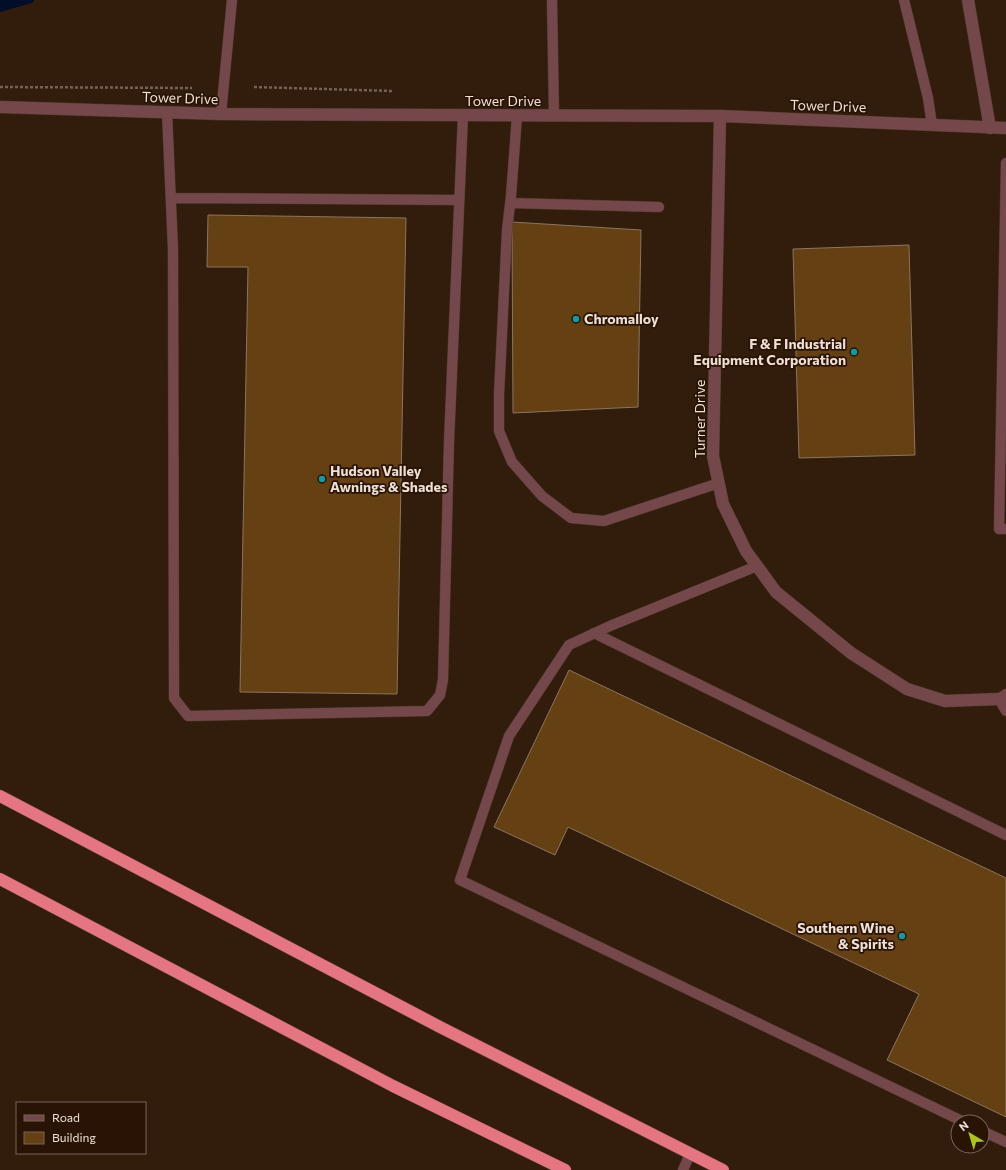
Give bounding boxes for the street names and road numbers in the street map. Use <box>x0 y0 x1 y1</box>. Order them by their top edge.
street label: Tower Drive <box>142 88 219 107</box>
street label: Tower Drive <box>465 92 541 109</box>
street label: Tower Drive <box>790 96 867 115</box>
street label: Turner Drive <box>691 380 708 458</box>

